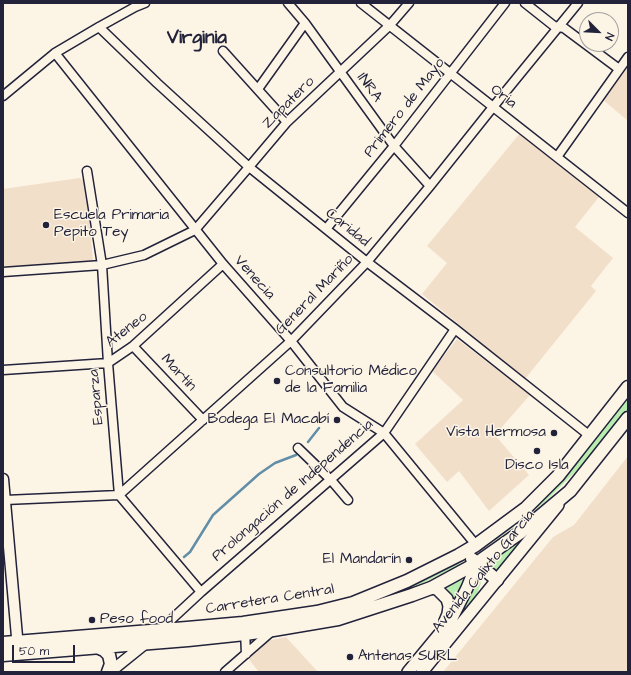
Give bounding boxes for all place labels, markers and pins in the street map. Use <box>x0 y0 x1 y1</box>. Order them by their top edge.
place label: Escuela Primaria Pepito Tey <box>54 207 169 242</box>
marker: Escuela Primaria Pepito Tey <box>41 220 51 230</box>
place label: Consultorio Médico de la Familia <box>285 363 417 398</box>
marker: Consultorio Médico de la Familia <box>272 376 282 386</box>
place label: Bodega El Macabí <box>208 411 329 429</box>
marker: Bodega El Macabí <box>332 415 342 425</box>
place label: Vista Hermosa <box>446 424 546 442</box>
marker: Vista Hermosa <box>549 428 559 438</box>
marker: Disco Isla <box>532 446 542 456</box>
place label: Disco Isla <box>505 457 569 475</box>
place label: El Mandarín <box>323 551 401 569</box>
marker: El Mandarín <box>404 555 414 565</box>
place label: Peso food <box>100 611 173 629</box>
marker: Peso food <box>87 615 97 625</box>
place label: Antenas SURL <box>358 648 457 666</box>
marker: Antenas SURL <box>345 652 355 662</box>

